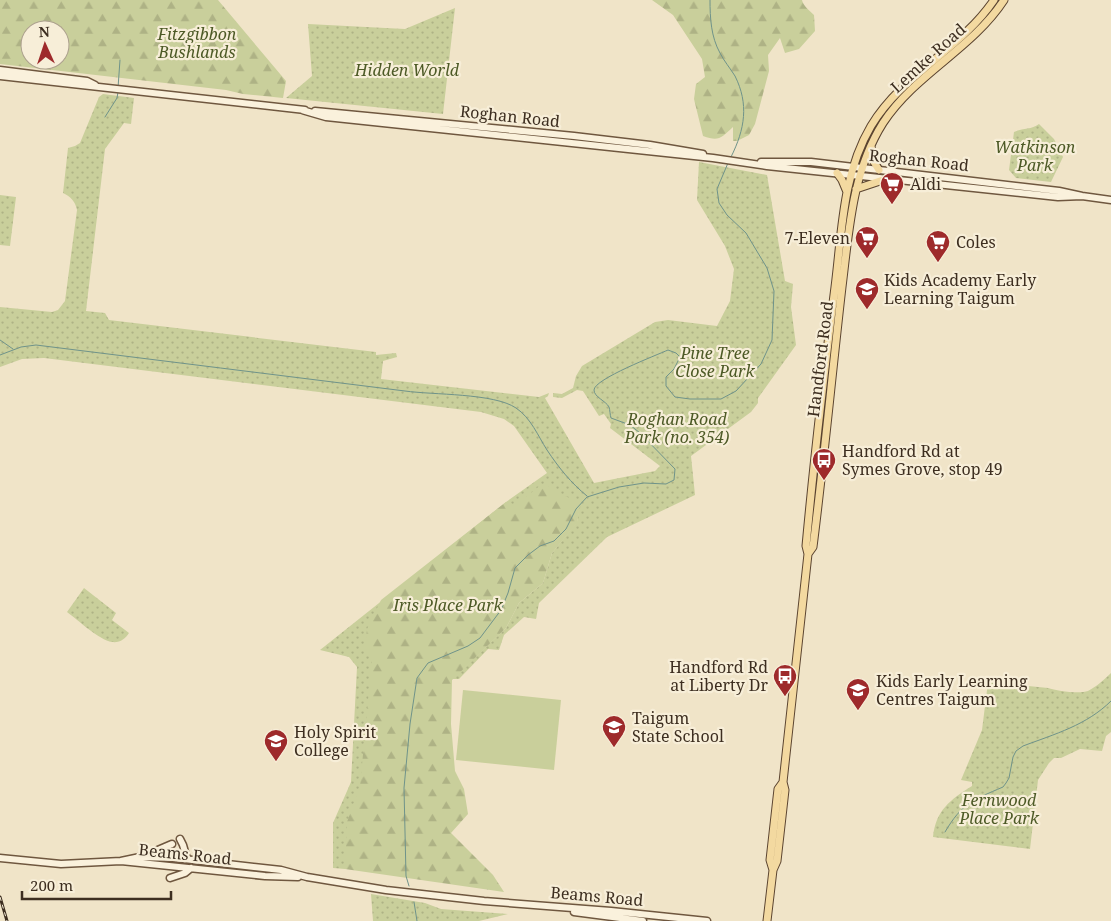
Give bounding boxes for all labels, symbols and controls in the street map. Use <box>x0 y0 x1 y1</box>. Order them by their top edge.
street label: Lemke Road <box>886 18 970 98</box>
north arrow <box>20 20 70 70</box>
text: N <box>38 22 50 41</box>
park label: Fitzgibbon Bushlands <box>157 23 237 63</box>
park label: Hidden World <box>354 59 460 81</box>
street label: Roghan Road <box>459 100 561 132</box>
park label: Watkinson Park <box>995 136 1076 176</box>
street label: Roghan Road <box>868 144 970 176</box>
supermarket icon: Aldi <box>879 171 905 205</box>
place label: Aldi <box>910 173 941 195</box>
supermarket icon: 7-Eleven <box>854 225 880 259</box>
place label: 7-Eleven <box>784 227 850 249</box>
supermarket icon: Coles <box>925 229 951 263</box>
place label: Coles <box>956 231 996 253</box>
place label: Kids Academy Early Learning Taigum <box>884 269 1037 309</box>
school or university icon: Kids Academy Early Learning Taigum <box>854 276 880 310</box>
street label: Handford Road <box>802 299 838 418</box>
park label: Pine Tree Close Park <box>675 342 756 382</box>
park label: Roghan Road Park (no. 354) <box>624 408 730 448</box>
place label: Handford Rd at Symes Grove, stop 49 <box>842 440 1003 480</box>
bus stop icon: Handford Rd at Symes Grove, stop 49 <box>811 447 837 481</box>
park label: Iris Place Park <box>392 594 504 616</box>
place label: Handford Rd at Liberty Dr <box>669 656 768 696</box>
bus stop icon: Handford Rd at Liberty Dr <box>772 663 798 697</box>
place label: Kids Early Learning Centres Taigum <box>876 670 1028 710</box>
school or university icon: Kids Early Learning Centres Taigum <box>845 677 871 711</box>
place label: Taigum State School <box>632 707 724 747</box>
school or university icon: Taigum State School <box>601 714 627 748</box>
place label: Holy Spirit College <box>294 721 376 761</box>
school or university icon: Holy Spirit College <box>263 728 289 762</box>
park label: Fernwood Place Park <box>958 789 1040 829</box>
street label: Beams Road <box>138 838 233 870</box>
scale bar <box>22 868 171 900</box>
text: 200 m <box>30 875 73 895</box>
street label: Beams Road <box>550 881 644 911</box>

